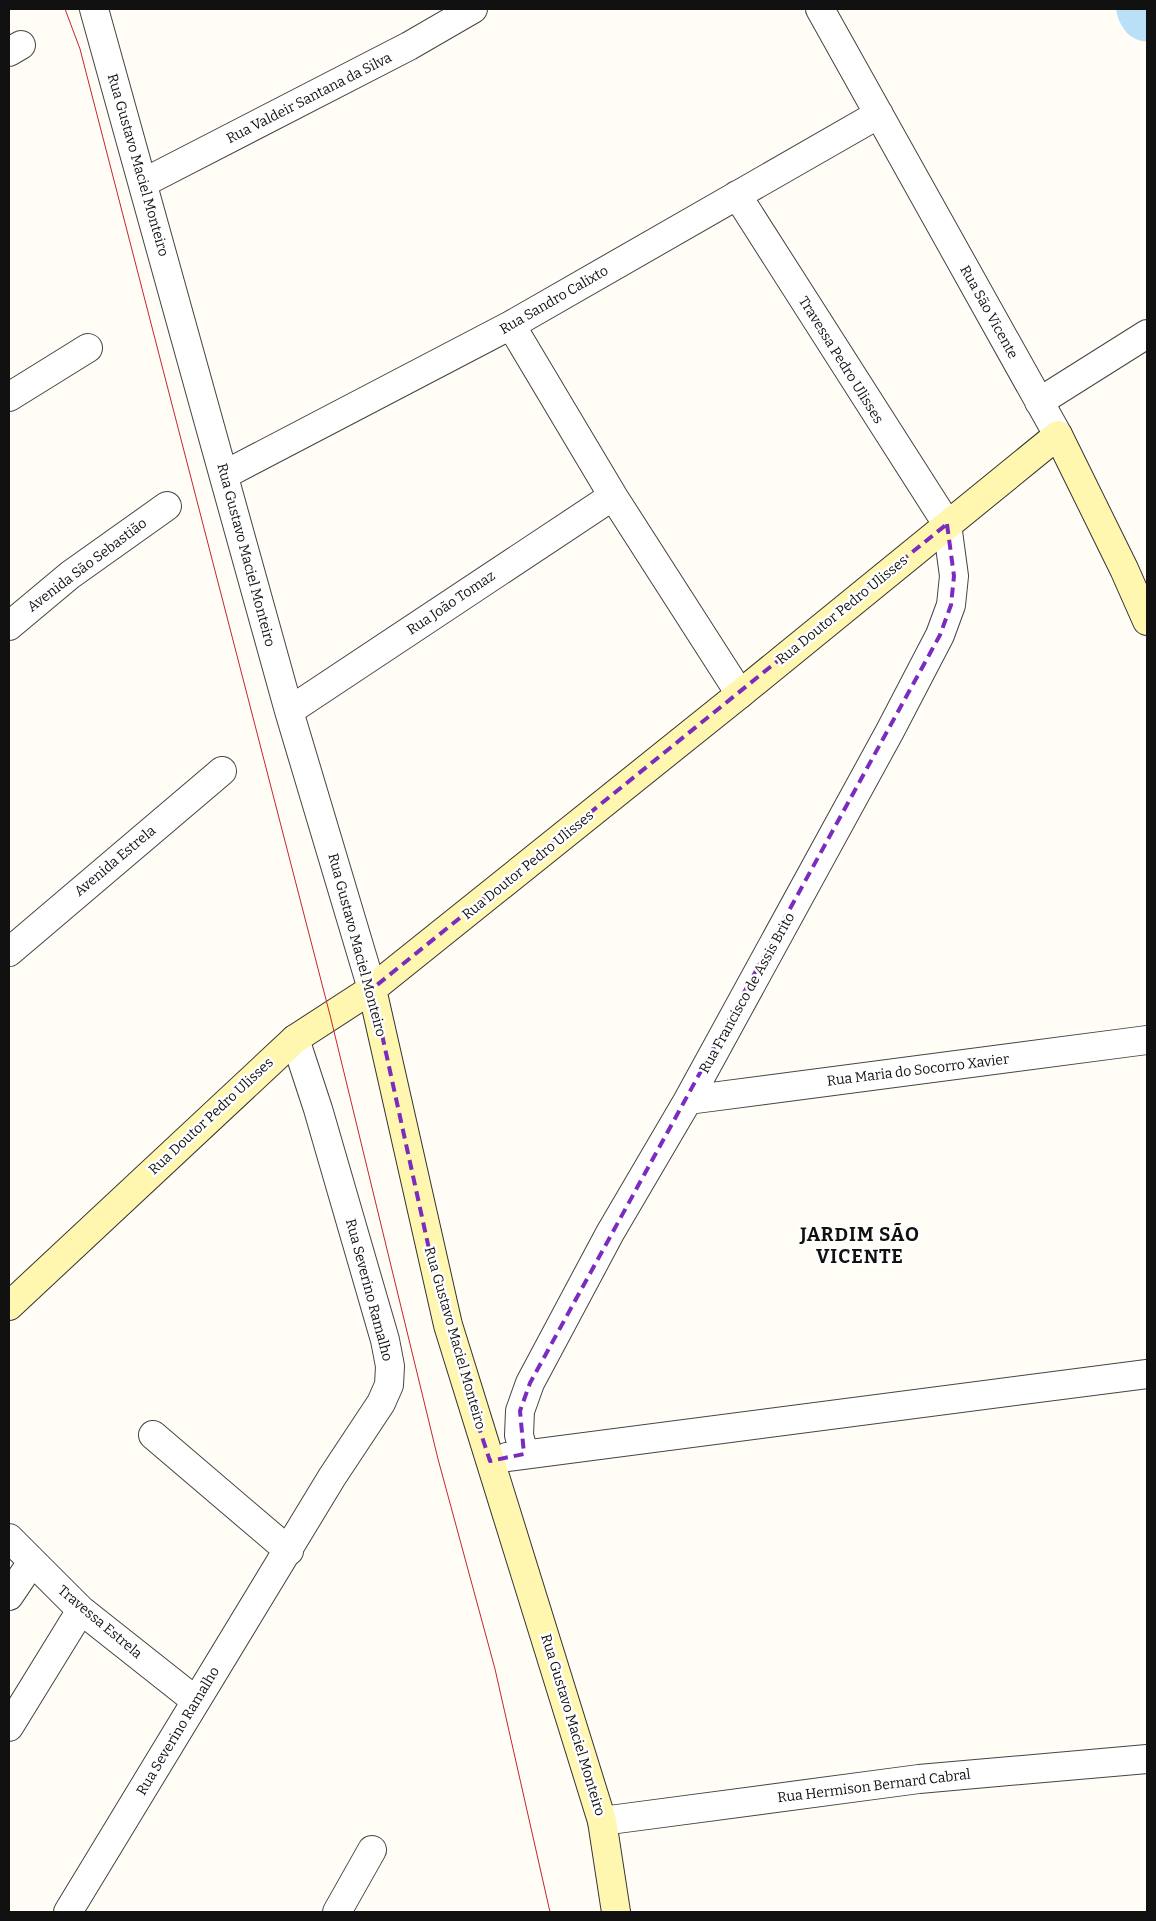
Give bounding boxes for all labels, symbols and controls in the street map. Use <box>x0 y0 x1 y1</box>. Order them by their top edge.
street label: Rua Valdeir Santana da Silva <box>224 49 395 147</box>
street label: Rua Gustavo Maciel Monteiro <box>104 72 172 258</box>
street label: Rua Sandro Calixto <box>497 262 611 338</box>
street label: Rua São Vicente <box>956 262 1022 362</box>
street label: Travessa Pedro Ulisses <box>795 293 887 427</box>
street label: Rua Gustavo Maciel Monteiro <box>213 461 279 649</box>
street label: Avenida São Sebastião <box>24 514 150 616</box>
street label: Rua Doutor Pedro Ulisses <box>773 552 911 668</box>
street label: Rua João Tomaz <box>404 567 498 639</box>
street label: Rua Doutor Pedro Ulisses <box>459 807 597 923</box>
street label: Avenida Estrela <box>71 822 159 900</box>
street label: Rua Gustavo Maciel Monteiro <box>324 851 390 1039</box>
street label: Rua Francisco de Assis Brito <box>696 910 798 1076</box>
street label: Rua Maria do Socorro Xavier <box>826 1050 1010 1090</box>
street label: Rua Doutor Pedro Ulisses <box>145 1054 277 1178</box>
street label: Rua Severino Ramalho <box>342 1217 396 1363</box>
district label: JARDIM SÃO VICENTE <box>799 1222 920 1268</box>
street label: Rua Gustavo Maciel Monteiro <box>421 1245 489 1431</box>
street label: Travessa Estrela <box>54 1582 146 1662</box>
street label: Rua Gustavo Maciel Monteiro <box>537 1632 609 1818</box>
street label: Rua Severino Ramalho <box>133 1664 223 1798</box>
street label: Rua Hermison Bernard Cabral <box>776 1766 972 1806</box>

